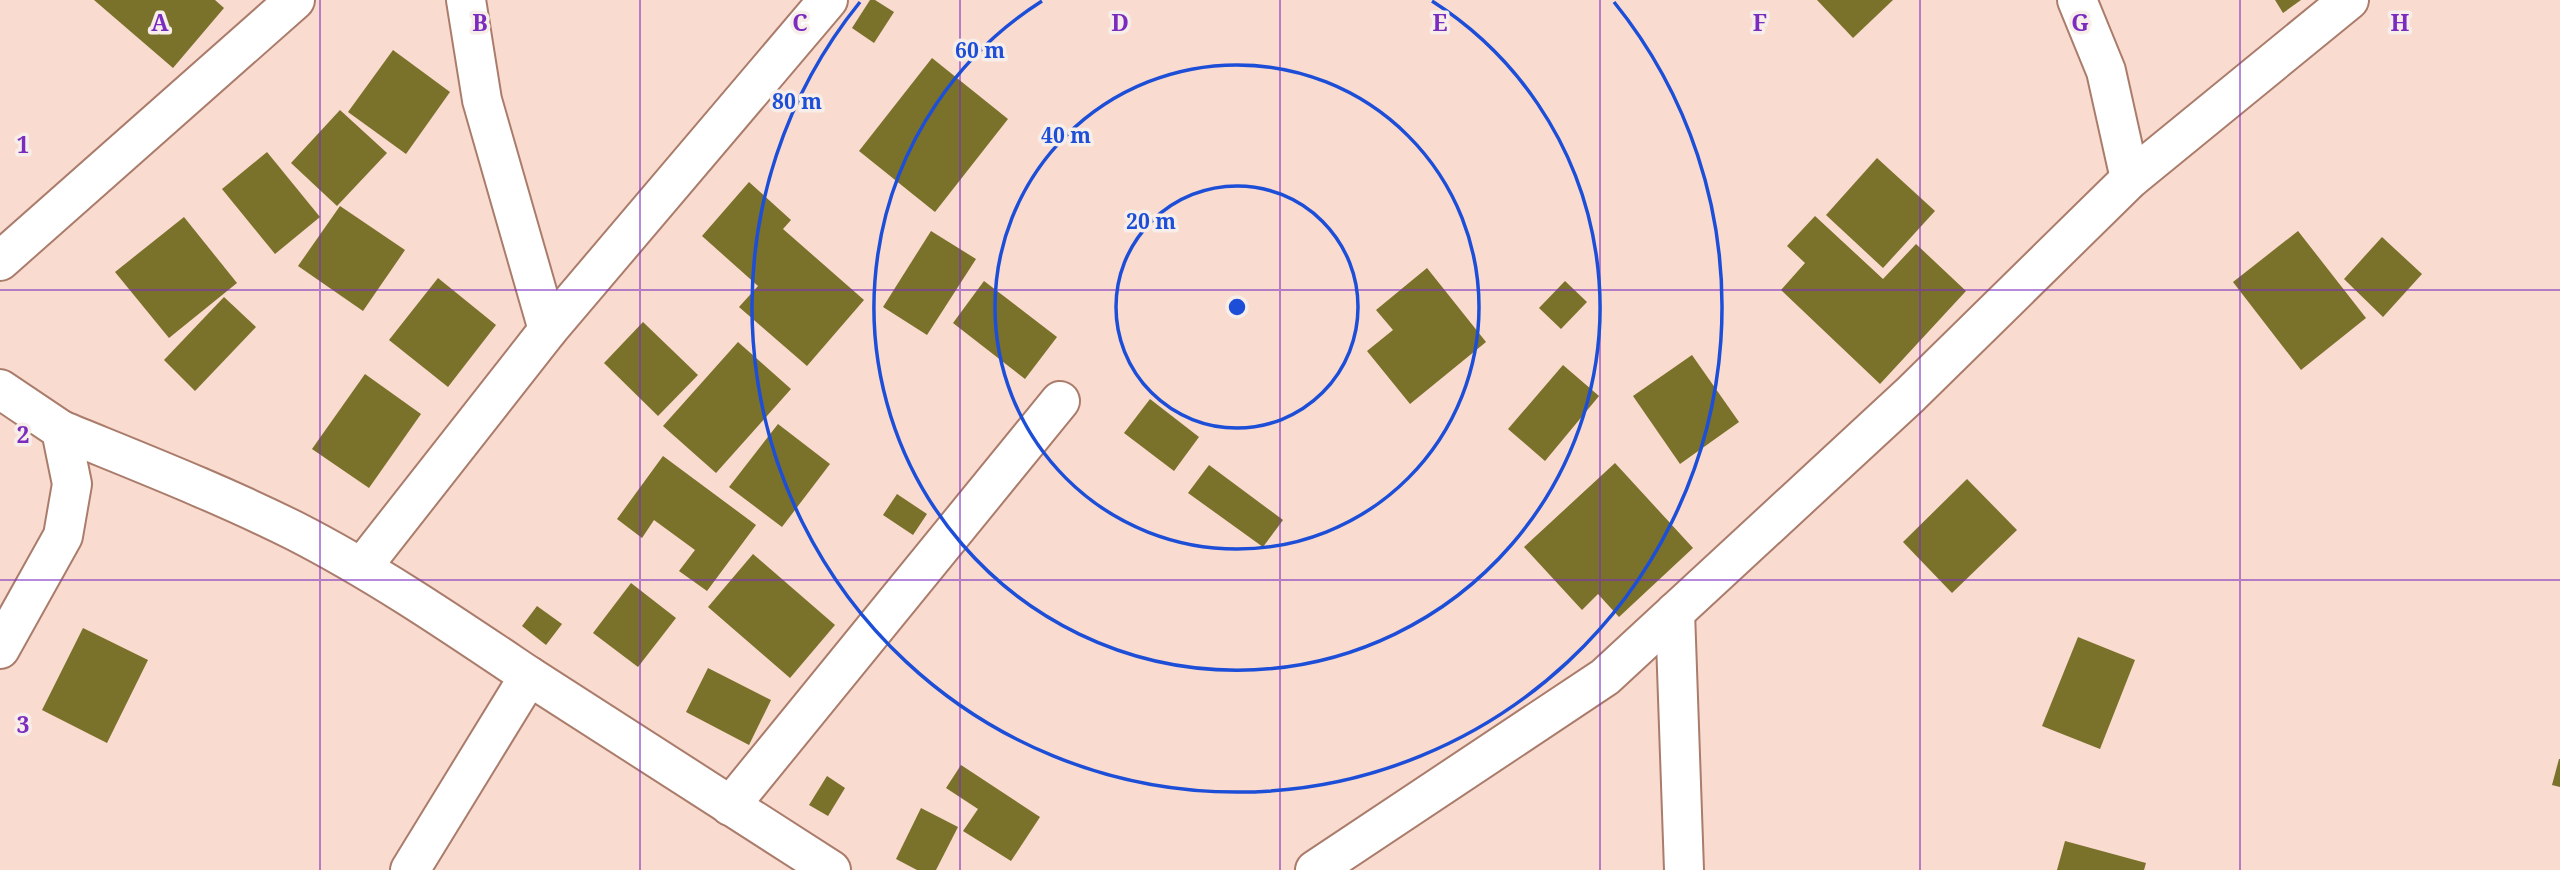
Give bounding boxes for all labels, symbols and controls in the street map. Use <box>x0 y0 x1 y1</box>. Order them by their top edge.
text: A <box>151 6 169 38</box>
text: B <box>472 6 488 38</box>
text: C <box>792 6 808 38</box>
text: D <box>1111 6 1129 38</box>
text: E <box>1432 6 1448 38</box>
text: F <box>1753 6 1767 38</box>
text: G <box>2071 6 2089 38</box>
text: H <box>2391 6 2410 38</box>
text: 60 m <box>955 36 1005 64</box>
text: 80 m <box>772 87 822 115</box>
text: 40 m <box>1041 121 1091 149</box>
text: 1 <box>17 128 30 160</box>
text: 20 m <box>1126 207 1176 235</box>
centre of rings <box>1225 295 1249 319</box>
text: 2 <box>17 418 30 450</box>
text: 3 <box>17 708 30 740</box>

